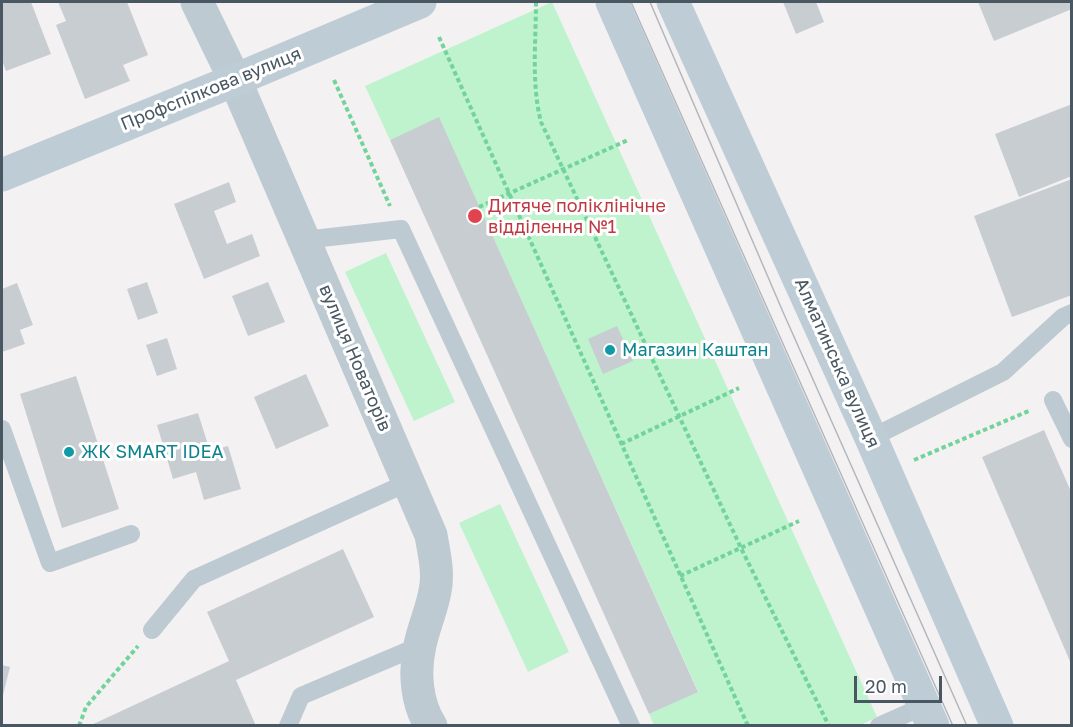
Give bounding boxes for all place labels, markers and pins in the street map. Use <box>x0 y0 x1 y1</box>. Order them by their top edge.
place label: Дитяче поліклінічне відділення №1 <box>488 195 666 238</box>
marker: Дитяче поліклінічне відділення №1 <box>466 207 484 225</box>
place label: Магазин Каштан <box>622 339 768 361</box>
marker: Магазин Каштан <box>603 343 617 357</box>
place label: ЖК SMART IDEA <box>81 441 223 463</box>
marker: ЖК SMART IDEA <box>62 445 76 459</box>

